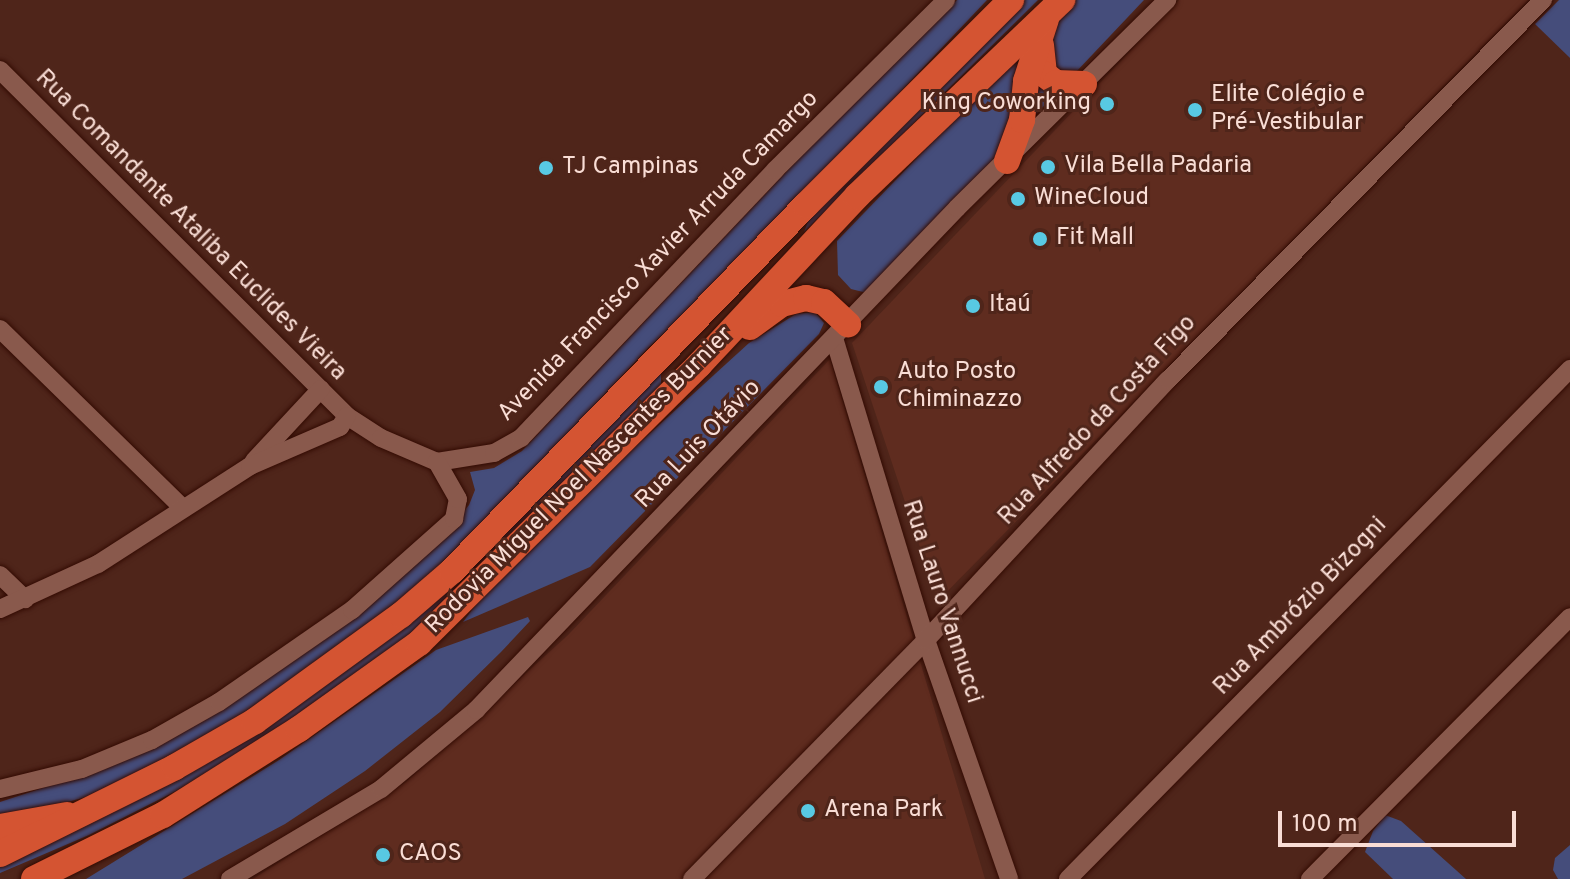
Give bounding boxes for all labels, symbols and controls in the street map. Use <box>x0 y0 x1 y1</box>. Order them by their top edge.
street label: Rua Comandante Ataliba Euclides Vieira <box>28 64 352 388</box>
place label: Elite Colégio e Pré-Vestibular <box>1211 82 1365 138</box>
street label: Avenida Francisco Xavier Arruda Camargo <box>492 85 826 429</box>
place label: King Coworking <box>922 90 1091 118</box>
marker: King Coworking <box>1098 95 1116 113</box>
marker: Elite Colégio e Pré-Vestibular <box>1186 101 1204 119</box>
place label: Vila Bella Padaria <box>1064 153 1252 181</box>
place label: TJ Campinas <box>562 154 699 182</box>
marker: Vila Bella Padaria <box>1039 158 1057 176</box>
marker: TJ Campinas <box>537 159 555 177</box>
place label: WineCloud <box>1034 185 1149 213</box>
marker: WineCloud <box>1009 190 1027 208</box>
place label: Fit Mall <box>1056 225 1134 253</box>
marker: Fit Mall <box>1031 230 1049 248</box>
place label: Itaú <box>989 292 1031 320</box>
marker: Itaú <box>964 297 982 315</box>
street label: Rua Alfredo da Costa Figo <box>993 310 1203 532</box>
street label: Rodovia Miguel Noel Nascentes Burnier <box>420 321 740 641</box>
place label: Auto Posto Chiminazzo <box>897 359 1022 415</box>
street label: Rua Luis Otávio <box>630 375 768 515</box>
marker: Auto Posto Chiminazzo <box>872 378 890 396</box>
street label: Rua Lauro Vannucci <box>894 496 988 708</box>
street label: Rua Ambrózio Bizogni <box>1208 512 1394 702</box>
scale bar <box>1282 795 1520 845</box>
place label: Arena Park <box>824 797 944 825</box>
marker: Arena Park <box>799 802 817 820</box>
text: 100 m <box>1292 810 1358 840</box>
place label: CAOS <box>399 841 462 869</box>
marker: CAOS <box>374 846 392 864</box>

